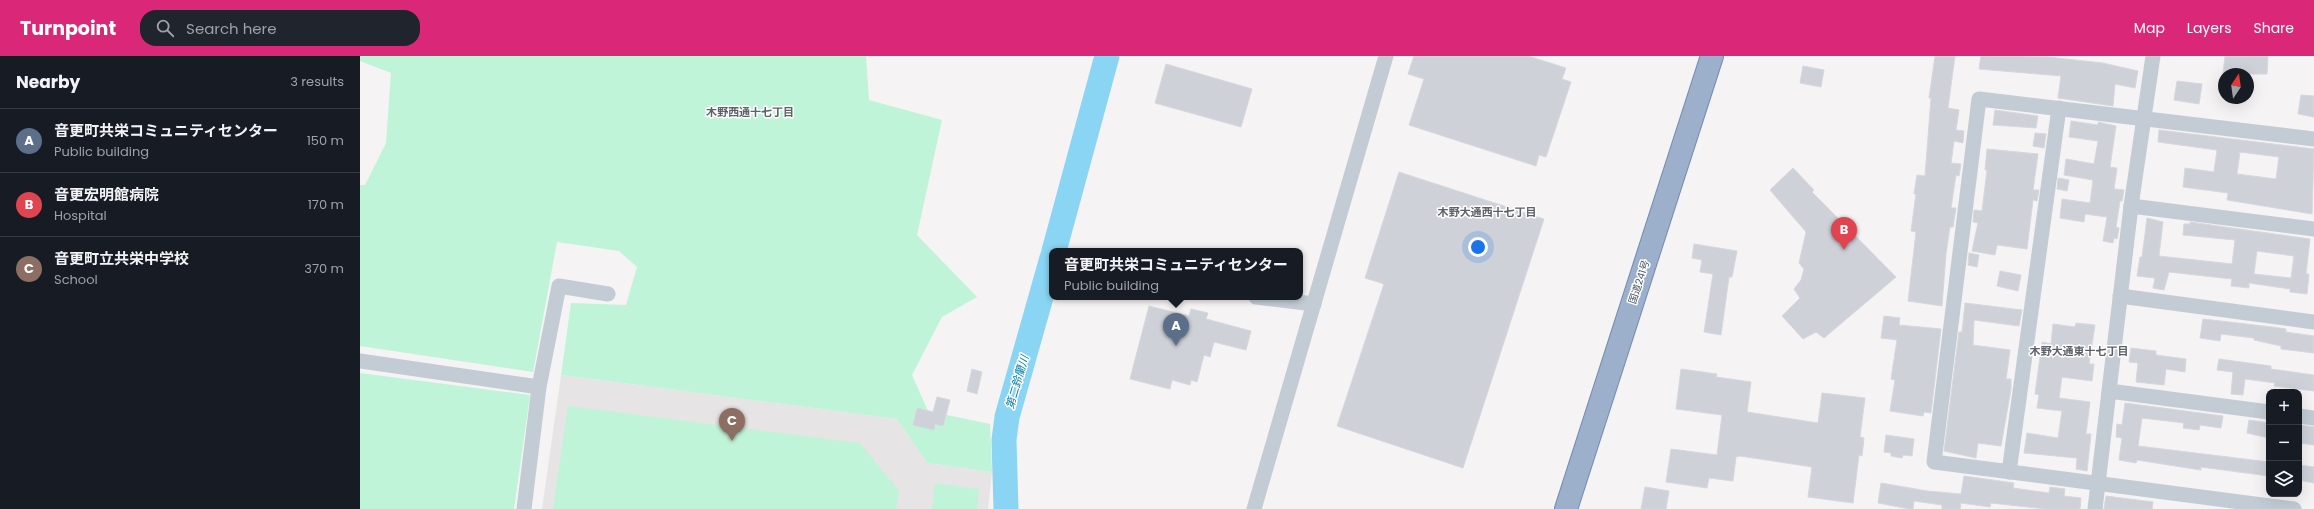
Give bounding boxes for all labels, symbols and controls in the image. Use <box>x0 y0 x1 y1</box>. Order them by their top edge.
search box <box>140 10 420 46</box>
text: Turnpoint <box>20 15 116 42</box>
icon: search <box>154 17 176 39</box>
text: Search here <box>186 18 276 39</box>
text: Map <box>2134 18 2165 38</box>
text: Layers <box>2187 18 2231 38</box>
text: Share <box>2253 18 2294 38</box>
north arrow <box>2218 68 2254 104</box>
text: Nearby <box>16 70 80 94</box>
text: 3 results <box>290 72 344 91</box>
district label: 木野西通十七丁目 <box>706 104 794 120</box>
text: 音更町共栄コミュニティセンター <box>54 120 278 141</box>
text: A <box>24 131 34 150</box>
text: 150 m <box>307 131 344 150</box>
text: Public building <box>54 142 149 161</box>
text: 音更宏明館病院 <box>54 184 159 205</box>
text: B <box>25 195 33 214</box>
text: 170 m <box>308 195 344 214</box>
district label: 木野大通西十七丁目 <box>1438 204 1537 220</box>
text: Hospital <box>54 206 107 225</box>
pin: B <box>1831 217 1857 250</box>
your location <box>1468 237 1488 257</box>
text: 音更町立共栄中学校 <box>54 248 189 269</box>
popup <box>1049 248 1303 300</box>
text: 音更町共栄コミュニティセンター <box>1064 254 1288 275</box>
street label: 国道241号 <box>1625 258 1653 306</box>
text: C <box>24 259 34 278</box>
text: 370 m <box>304 259 344 278</box>
text: School <box>54 270 98 289</box>
text: Public building <box>1064 276 1159 295</box>
pin: A <box>1163 313 1189 346</box>
district label: 木野大通東十七丁目 <box>2030 343 2129 359</box>
water label: 第二鈴蘭川 <box>1002 352 1033 411</box>
map controls <box>2266 389 2302 497</box>
button: + <box>2266 389 2302 425</box>
pin: C <box>719 408 745 441</box>
button: − <box>2266 425 2302 461</box>
button: layers <box>2266 461 2302 497</box>

